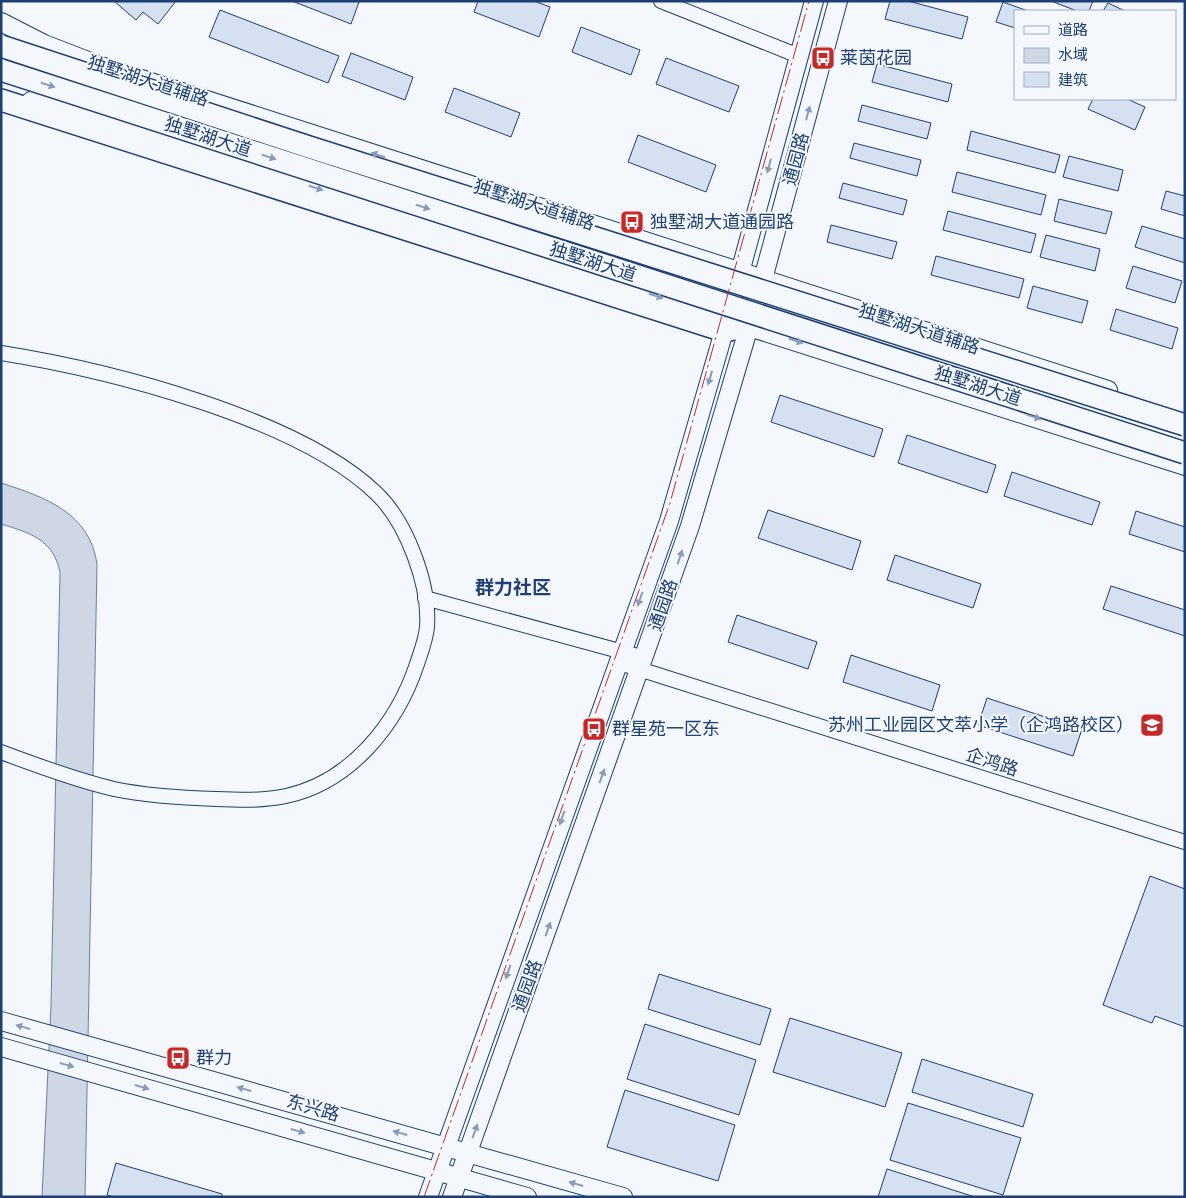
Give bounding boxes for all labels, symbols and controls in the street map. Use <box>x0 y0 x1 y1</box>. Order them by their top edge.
legend <box>1014 10 1176 100</box>
text: 道路 <box>1058 20 1088 40</box>
bus stop icon: 莱茵花园 <box>810 45 836 71</box>
text: 水域 <box>1058 45 1088 65</box>
place label: 莱茵花园 <box>840 46 912 70</box>
street label: 独墅湖大道辅路 <box>84 50 212 112</box>
text: 建筑 <box>1058 70 1088 90</box>
one-way arrow <box>40 82 55 89</box>
one-way arrow <box>804 106 812 121</box>
street label: 独墅湖大道 <box>161 112 255 162</box>
street label: 通园路 <box>777 130 815 188</box>
one-way arrow <box>370 150 385 158</box>
one-way arrow <box>261 153 276 161</box>
one-way arrow <box>765 159 773 174</box>
street label: 独墅湖大道辅路 <box>470 174 598 236</box>
one-way arrow <box>309 184 324 192</box>
one-way arrow <box>416 203 431 211</box>
bus stop icon: 独墅湖大道通园路 <box>619 209 645 235</box>
place label: 独墅湖大道通园路 <box>650 210 794 234</box>
street label: 独墅湖大道 <box>546 237 640 287</box>
one-way arrow <box>649 292 664 300</box>
street label: 独墅湖大道辅路 <box>855 298 983 360</box>
one-way arrow <box>789 338 804 345</box>
street label: 独墅湖大道 <box>931 361 1025 411</box>
one-way arrow <box>706 370 714 385</box>
one-way arrow <box>1027 414 1042 422</box>
one-way arrow <box>676 549 684 564</box>
district label: 群力社区 <box>475 575 551 601</box>
street label: 通园路 <box>643 576 683 634</box>
one-way arrow <box>636 592 643 607</box>
school or university icon: 苏州工业园区文萃小学（企鸿路校区） <box>1139 712 1165 738</box>
place label: 苏州工业园区文萃小学（企鸿路校区） <box>828 713 1134 737</box>
bus stop icon: 群星苑一区东 <box>581 716 607 742</box>
place label: 群星苑一区东 <box>612 717 720 741</box>
street label: 企鸿路 <box>963 742 1021 782</box>
one-way arrow <box>599 768 607 783</box>
one-way arrow <box>558 811 565 826</box>
one-way arrow <box>544 921 552 936</box>
street label: 通园路 <box>506 957 548 1015</box>
one-way arrow <box>504 964 511 979</box>
one-way arrow <box>15 1023 30 1031</box>
bus stop icon: 群力 <box>165 1045 191 1071</box>
place label: 群力 <box>196 1046 232 1070</box>
one-way arrow <box>59 1062 74 1070</box>
one-way arrow <box>134 1083 150 1091</box>
one-way arrow <box>236 1085 251 1093</box>
street label: 东兴路 <box>284 1089 342 1127</box>
one-way arrow <box>472 1124 479 1139</box>
one-way arrow <box>291 1128 306 1136</box>
one-way arrow <box>393 1129 408 1137</box>
one-way arrow <box>569 1179 584 1187</box>

